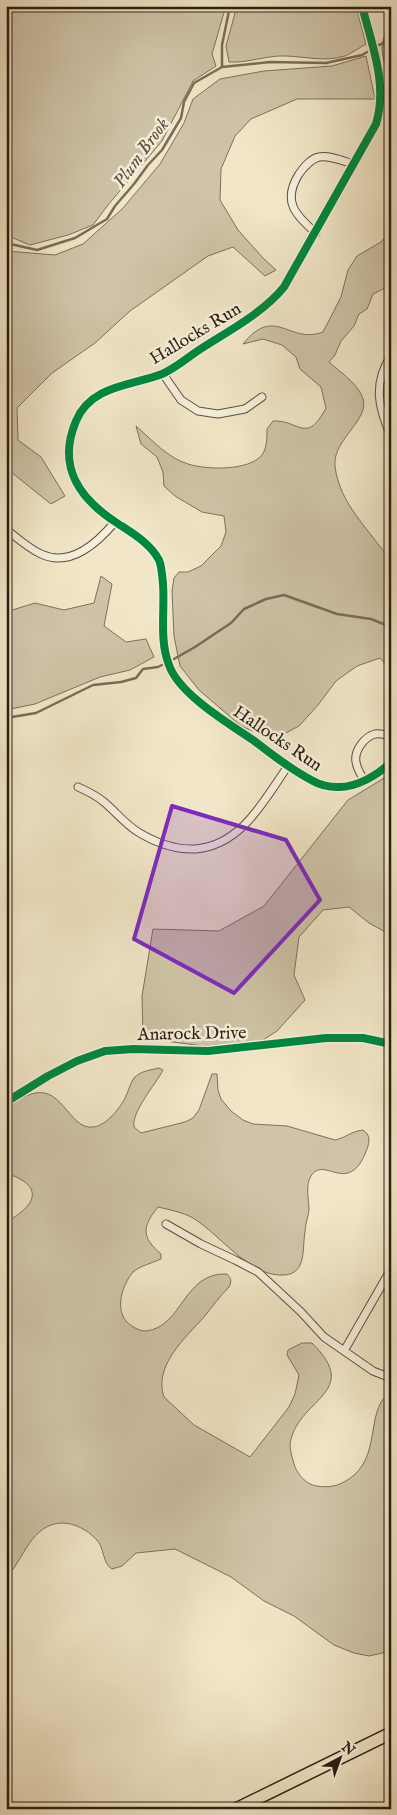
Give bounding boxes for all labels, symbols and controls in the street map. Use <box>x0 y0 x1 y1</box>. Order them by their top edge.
water label: Plum Brook <box>108 113 175 193</box>
street label: Hallocks Run <box>146 298 246 371</box>
street label: Hallocks Run <box>228 701 327 778</box>
street label: Anarock Drive <box>136 1022 247 1047</box>
north arrow <box>314 1732 364 1782</box>
text: N <box>337 1738 358 1760</box>

